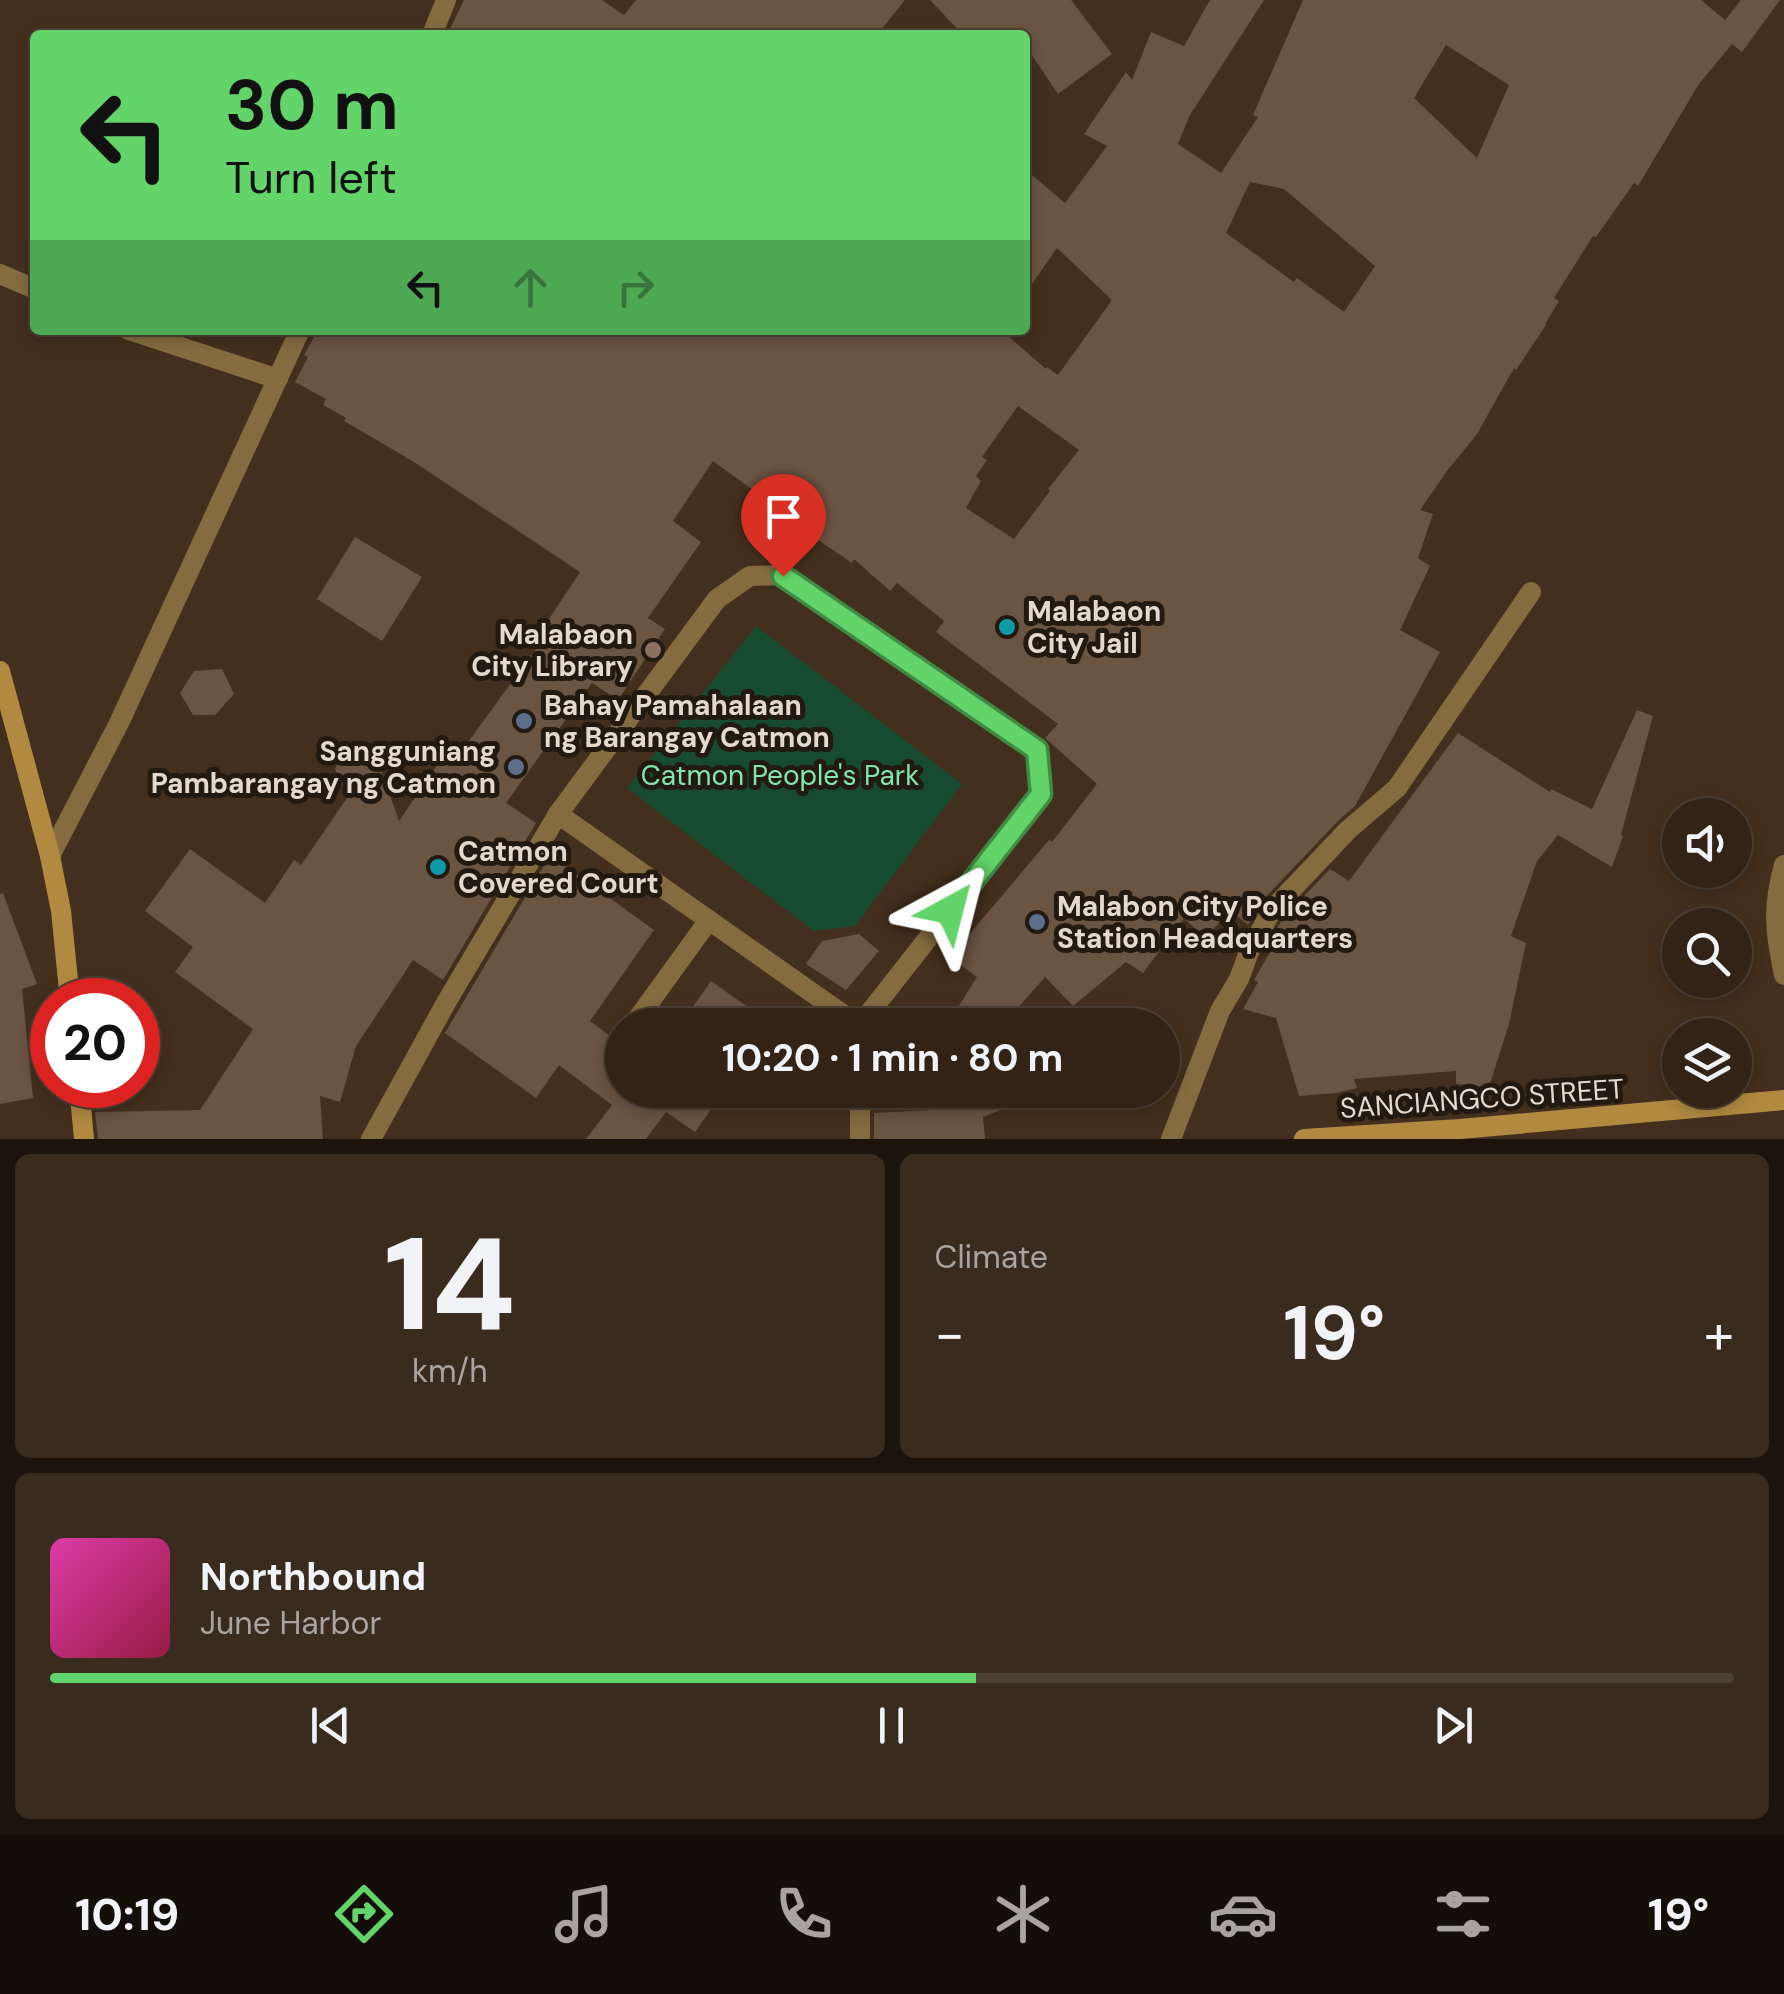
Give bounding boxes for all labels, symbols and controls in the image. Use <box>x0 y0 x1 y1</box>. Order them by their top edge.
text: 30 m <box>225 60 399 151</box>
icon: left <box>60 70 190 200</box>
text: Turn left <box>225 148 397 207</box>
icon: left <box>398 260 453 315</box>
icon: ahead <box>503 260 558 315</box>
icon: right <box>608 260 663 315</box>
pin <box>741 474 826 577</box>
icon: arrive <box>756 489 811 544</box>
place label: Malabaon City Jail <box>1027 593 1161 662</box>
place label: Malabaon City Library <box>471 616 633 685</box>
marker: Malabaon City Jail <box>996 616 1018 638</box>
marker: Malabaon City Library <box>642 639 664 661</box>
place label: Bahay Pamahalaan ng Barangay Catmon <box>544 687 830 756</box>
marker: Bahay Pamahalaan ng Barangay Catmon <box>513 710 535 732</box>
place label: Sangguniang Pambarangay ng Catmon <box>151 733 496 802</box>
marker: Sangguniang Pambarangay ng Catmon <box>505 756 527 778</box>
park label: Catmon People's Park <box>641 757 919 794</box>
map controls <box>1662 798 1752 1108</box>
button: sound <box>1662 798 1752 888</box>
place label: Catmon Covered Court <box>458 833 659 902</box>
marker: Catmon Covered Court <box>427 856 449 878</box>
position arrow <box>898 858 1002 962</box>
place label: Malabon City Police Station Headquarters <box>1057 888 1353 957</box>
button: search <box>1662 908 1752 998</box>
marker: Malabon City Police Station Headquarters <box>1026 911 1048 933</box>
speed limit sign: 20 <box>30 978 160 1108</box>
button: layers <box>1662 1018 1752 1108</box>
text: 10:20 · 1 min · 80 m <box>722 1033 1063 1083</box>
street label: SANCIANGCO STREET <box>1339 1070 1625 1127</box>
text: 14 <box>384 1200 516 1369</box>
text: Climate <box>935 1236 1048 1278</box>
text: 19° <box>1283 1285 1385 1382</box>
text: − <box>935 1298 965 1370</box>
text: + <box>1704 1298 1734 1370</box>
text: km/h <box>412 1350 488 1392</box>
text: Northbound <box>200 1552 426 1602</box>
text: June Harbor <box>200 1602 381 1644</box>
icon: previous <box>303 1698 358 1753</box>
icon: pause <box>864 1698 919 1753</box>
icon: next <box>1426 1698 1481 1753</box>
icon: directions <box>329 1879 399 1949</box>
icon: music <box>549 1879 619 1949</box>
icon: phone <box>769 1879 839 1949</box>
icon: climate <box>988 1879 1058 1949</box>
icon: car <box>1208 1879 1278 1949</box>
icon: filters <box>1428 1879 1498 1949</box>
text: 10:19 <box>75 1885 179 1944</box>
text: 19° <box>1648 1885 1709 1944</box>

